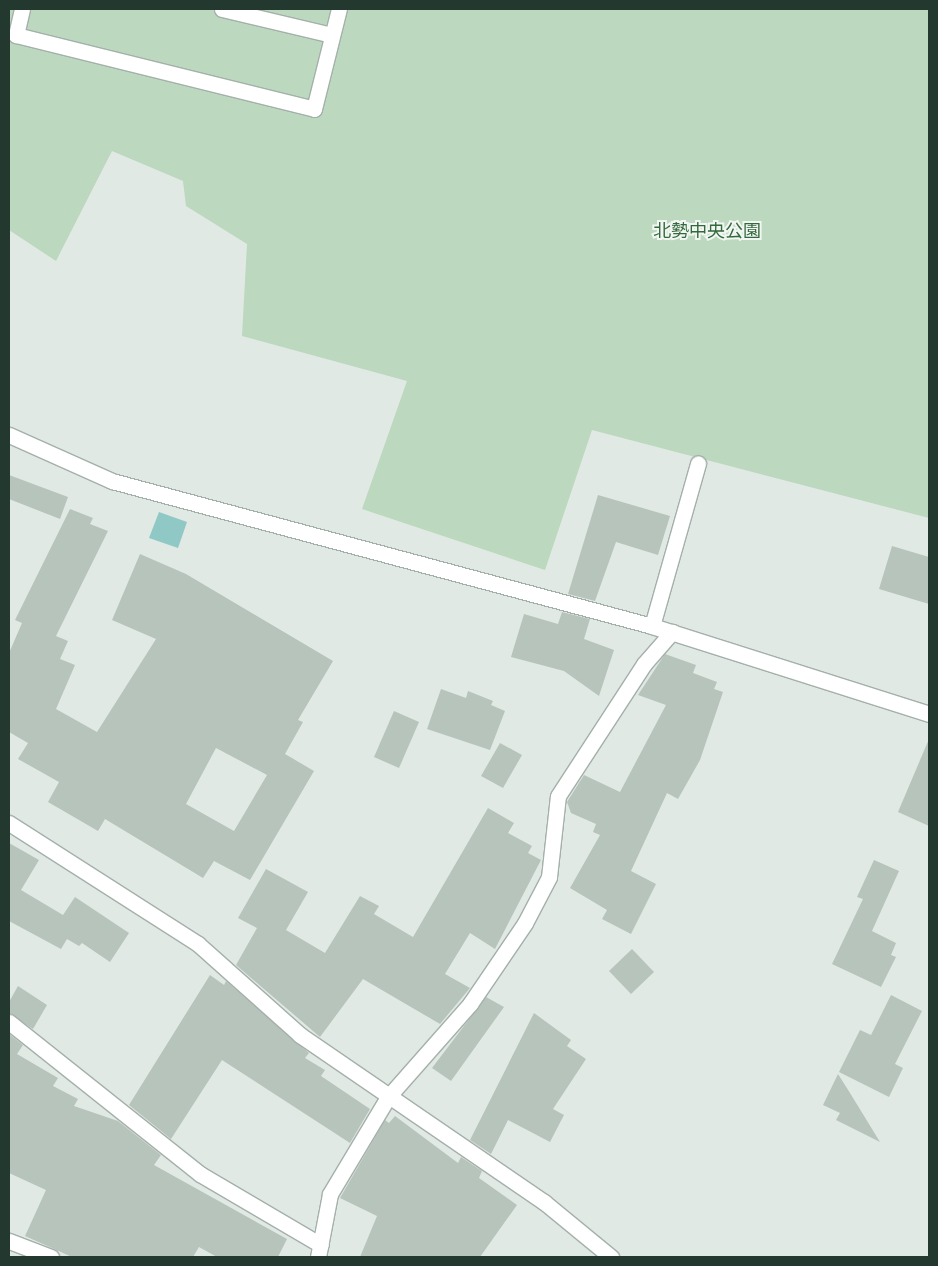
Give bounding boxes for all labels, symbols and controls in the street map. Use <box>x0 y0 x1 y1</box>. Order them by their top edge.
park label: 北勢中央公園 <box>653 220 761 242</box>

